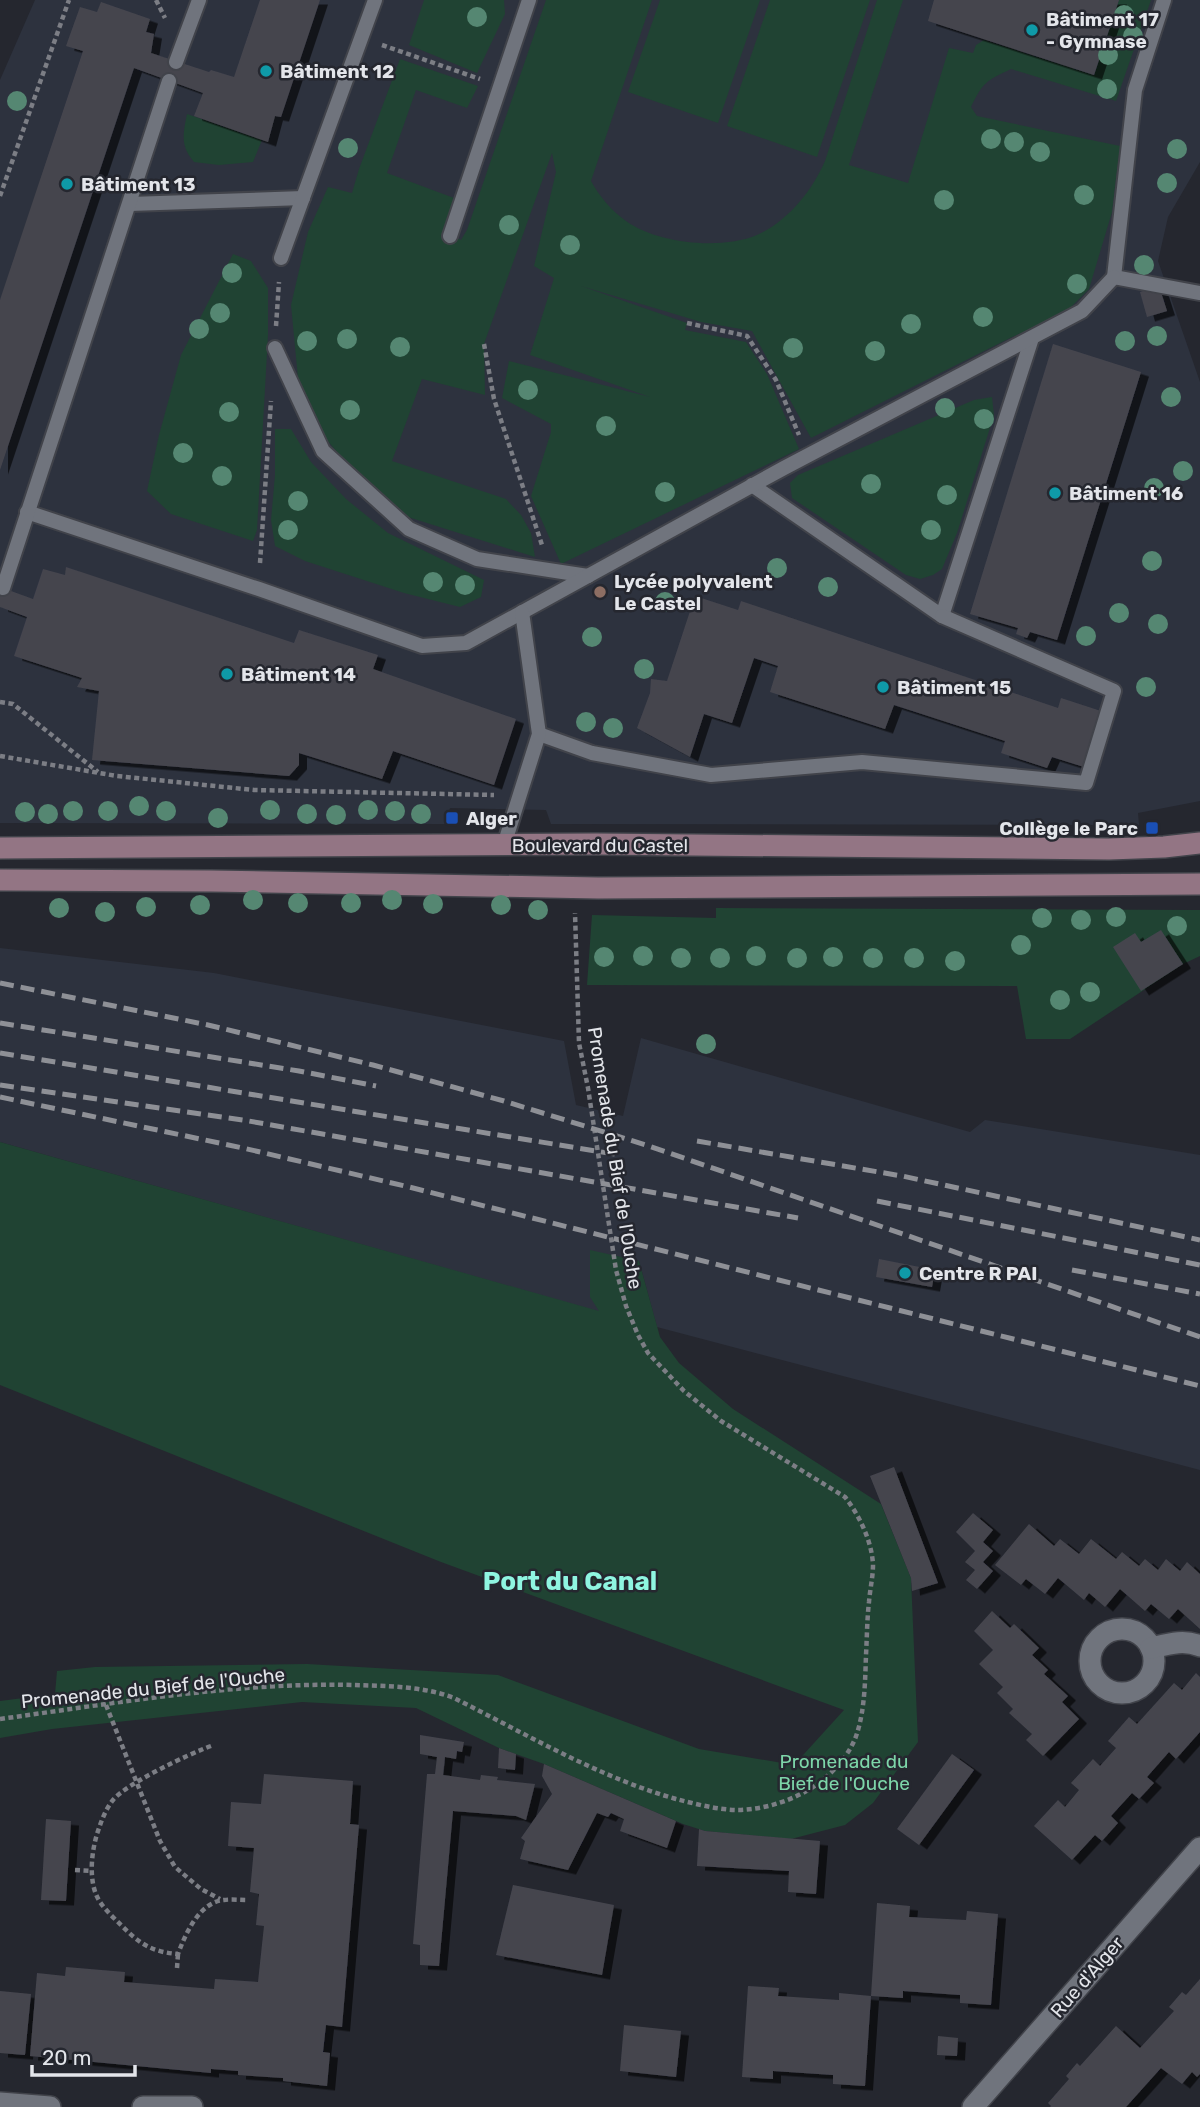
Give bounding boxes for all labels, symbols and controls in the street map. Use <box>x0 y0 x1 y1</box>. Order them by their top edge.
place label: Bâtiment 17 - Gymnase <box>1046 8 1159 53</box>
marker: Bâtiment 17 - Gymnase <box>1024 22 1040 38</box>
place label: Bâtiment 12 <box>280 60 394 83</box>
marker: Bâtiment 12 <box>258 63 274 79</box>
place label: Bâtiment 13 <box>81 173 196 196</box>
marker: Bâtiment 13 <box>59 176 75 192</box>
place label: Bâtiment 16 <box>1069 482 1183 505</box>
marker: Bâtiment 16 <box>1047 485 1063 501</box>
place label: Lycée polyvalent Le Castel <box>614 570 773 615</box>
marker: Lycée polyvalent Le Castel <box>592 584 608 600</box>
place label: Bâtiment 14 <box>241 663 356 686</box>
marker: Bâtiment 14 <box>219 666 235 682</box>
place label: Bâtiment 15 <box>897 676 1011 699</box>
marker: Bâtiment 15 <box>875 679 891 695</box>
place label: Alger <box>466 807 517 830</box>
marker: Alger <box>444 810 460 826</box>
place label: Collège le Parc <box>999 817 1138 840</box>
marker: Collège le Parc <box>1144 820 1160 836</box>
street label: Boulevard du Castel <box>512 834 688 857</box>
street label: Promenade du Bief de l'Ouche <box>583 1025 647 1291</box>
place label: Centre R PAI <box>919 1262 1037 1285</box>
marker: Centre R PAI <box>897 1265 913 1281</box>
district label: Port du Canal <box>483 1566 657 1597</box>
street label: Promenade du Bief de l'Ouche <box>20 1663 286 1713</box>
park label: Promenade du Bief de l'Ouche <box>778 1750 910 1795</box>
street label: Rue d'Alger <box>1046 1931 1129 2022</box>
scale bar <box>32 2034 135 2078</box>
text: 20 m <box>42 2045 91 2070</box>

